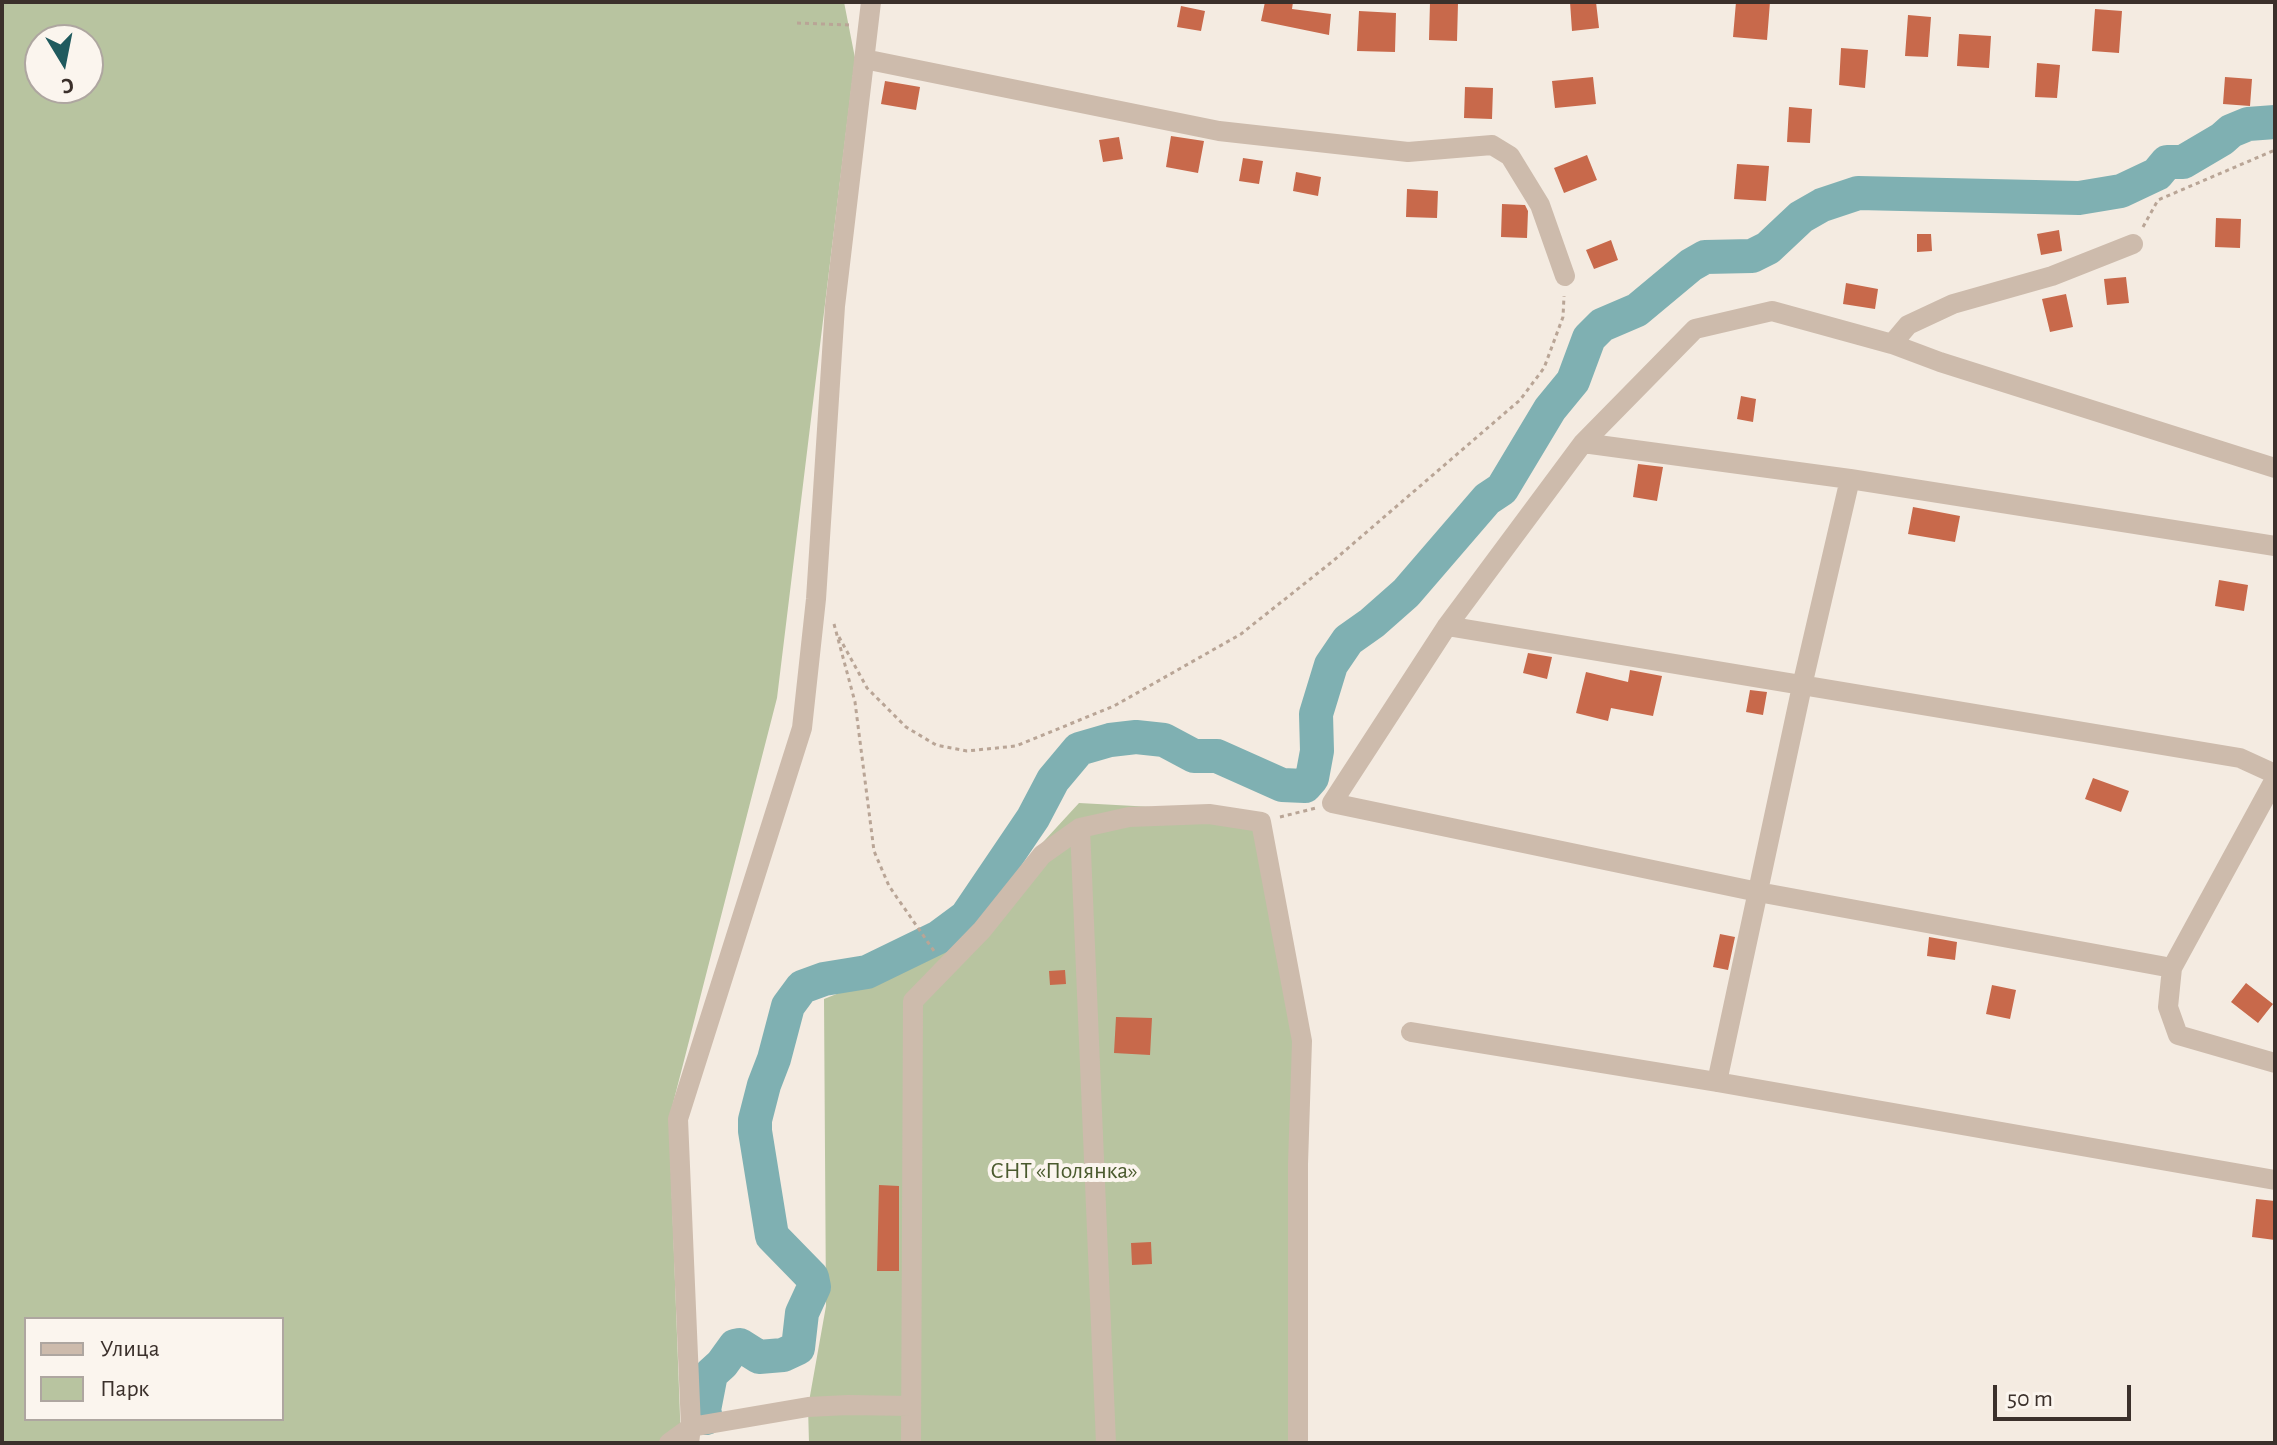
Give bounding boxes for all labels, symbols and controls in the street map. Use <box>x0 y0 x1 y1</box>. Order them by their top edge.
north arrow <box>24 24 104 104</box>
text: С <box>60 74 76 98</box>
park label: СНТ «Полянка» <box>990 1157 1138 1185</box>
legend <box>24 1317 284 1421</box>
text: Улица <box>100 1337 160 1361</box>
scale bar <box>1997 1369 2135 1419</box>
text: Парк <box>100 1377 149 1401</box>
text: 50 m <box>2007 1387 2053 1411</box>

